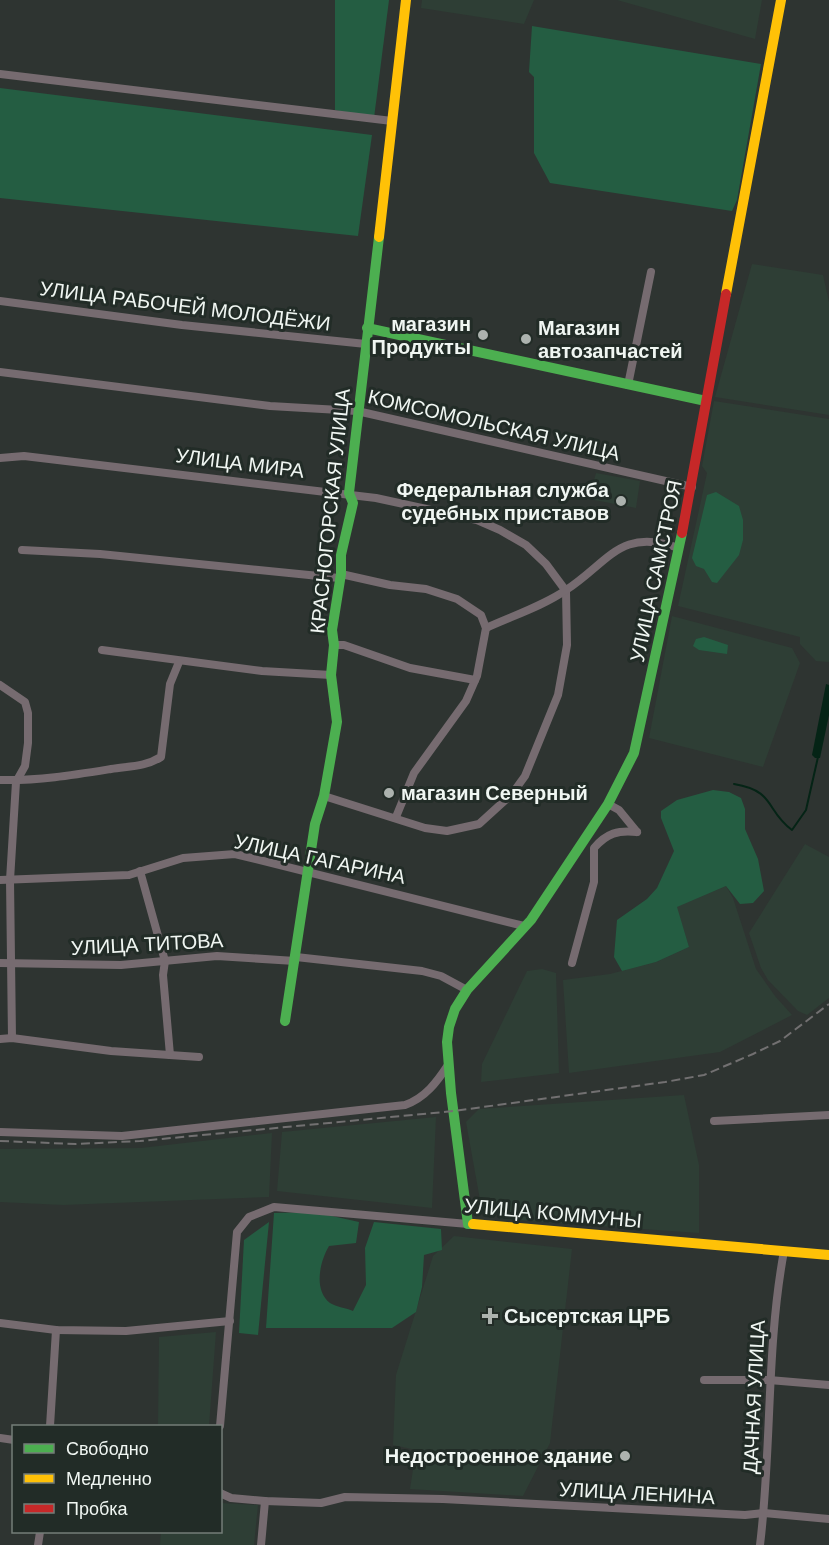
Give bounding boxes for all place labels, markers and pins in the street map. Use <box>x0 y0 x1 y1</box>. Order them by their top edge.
place label: магазин Продукты <box>372 311 471 360</box>
place label: Магазин автозапчастей <box>538 315 683 364</box>
marker: магазин Продукты <box>476 328 490 342</box>
marker: Магазин автозапчастей <box>519 332 533 346</box>
place label: Федеральная служба судебных приставов <box>396 477 610 526</box>
marker: Федеральная служба судебных приставов <box>614 494 628 508</box>
place label: магазин Северный <box>401 780 588 806</box>
marker: магазин Северный <box>382 786 396 800</box>
place label: Сысертская ЦРБ <box>504 1303 670 1329</box>
marker: Сысертская ЦРБ <box>481 1307 499 1325</box>
place label: Недостроенное здание <box>385 1443 613 1469</box>
marker: Недостроенное здание <box>618 1449 632 1463</box>

